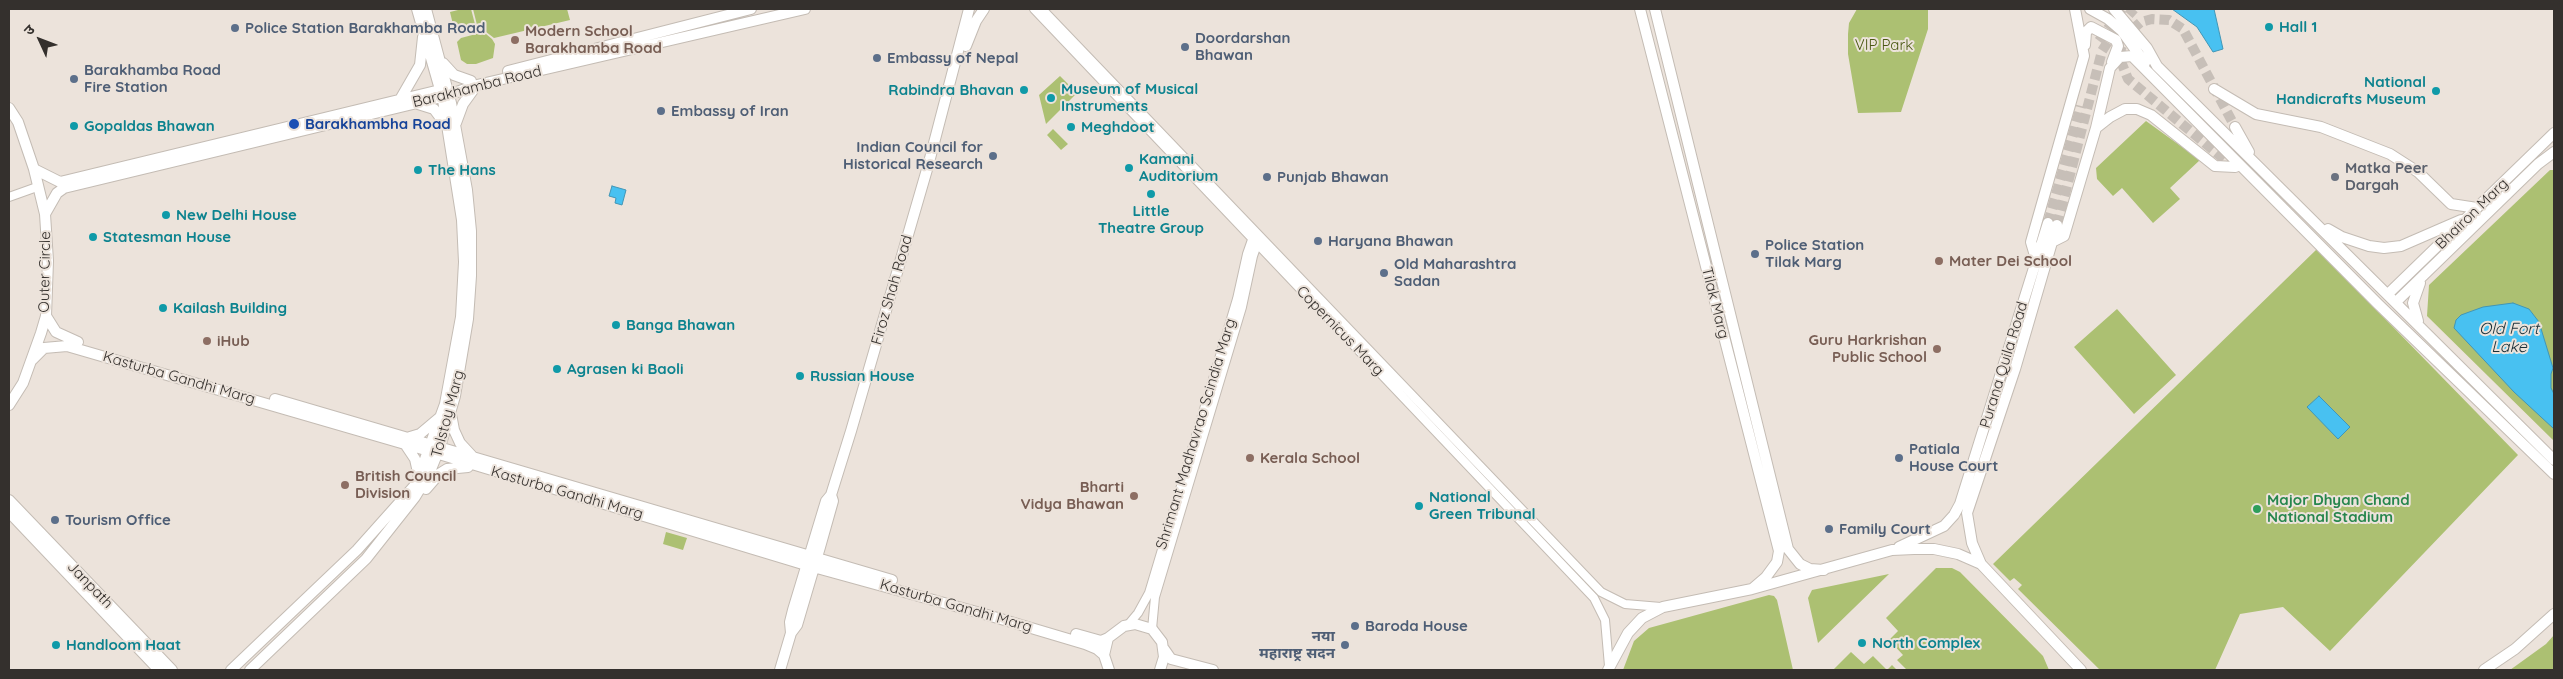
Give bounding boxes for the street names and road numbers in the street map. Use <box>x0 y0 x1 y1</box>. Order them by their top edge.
street label: Barakhamba Road <box>411 62 543 112</box>
street label: Bhairon Marg <box>2432 175 2512 253</box>
street label: Outer Circle <box>35 231 55 313</box>
street label: Firoz Shah Road <box>868 233 916 347</box>
street label: Tilak Marg <box>1697 265 1733 341</box>
street label: Copernicus Marg <box>1293 282 1387 380</box>
street label: Purana Quila Road <box>1976 300 2032 430</box>
street label: Shrimant Madhavrao Scindia Marg <box>1152 316 1240 552</box>
street label: Kasturba Gandhi Marg <box>101 348 257 408</box>
street label: Tolstoy Marg <box>428 368 468 460</box>
street label: Kasturba Gandhi Marg <box>489 463 645 523</box>
street label: Janpath <box>63 558 117 612</box>
street label: Kasturba Gandhi Marg <box>878 576 1034 636</box>

